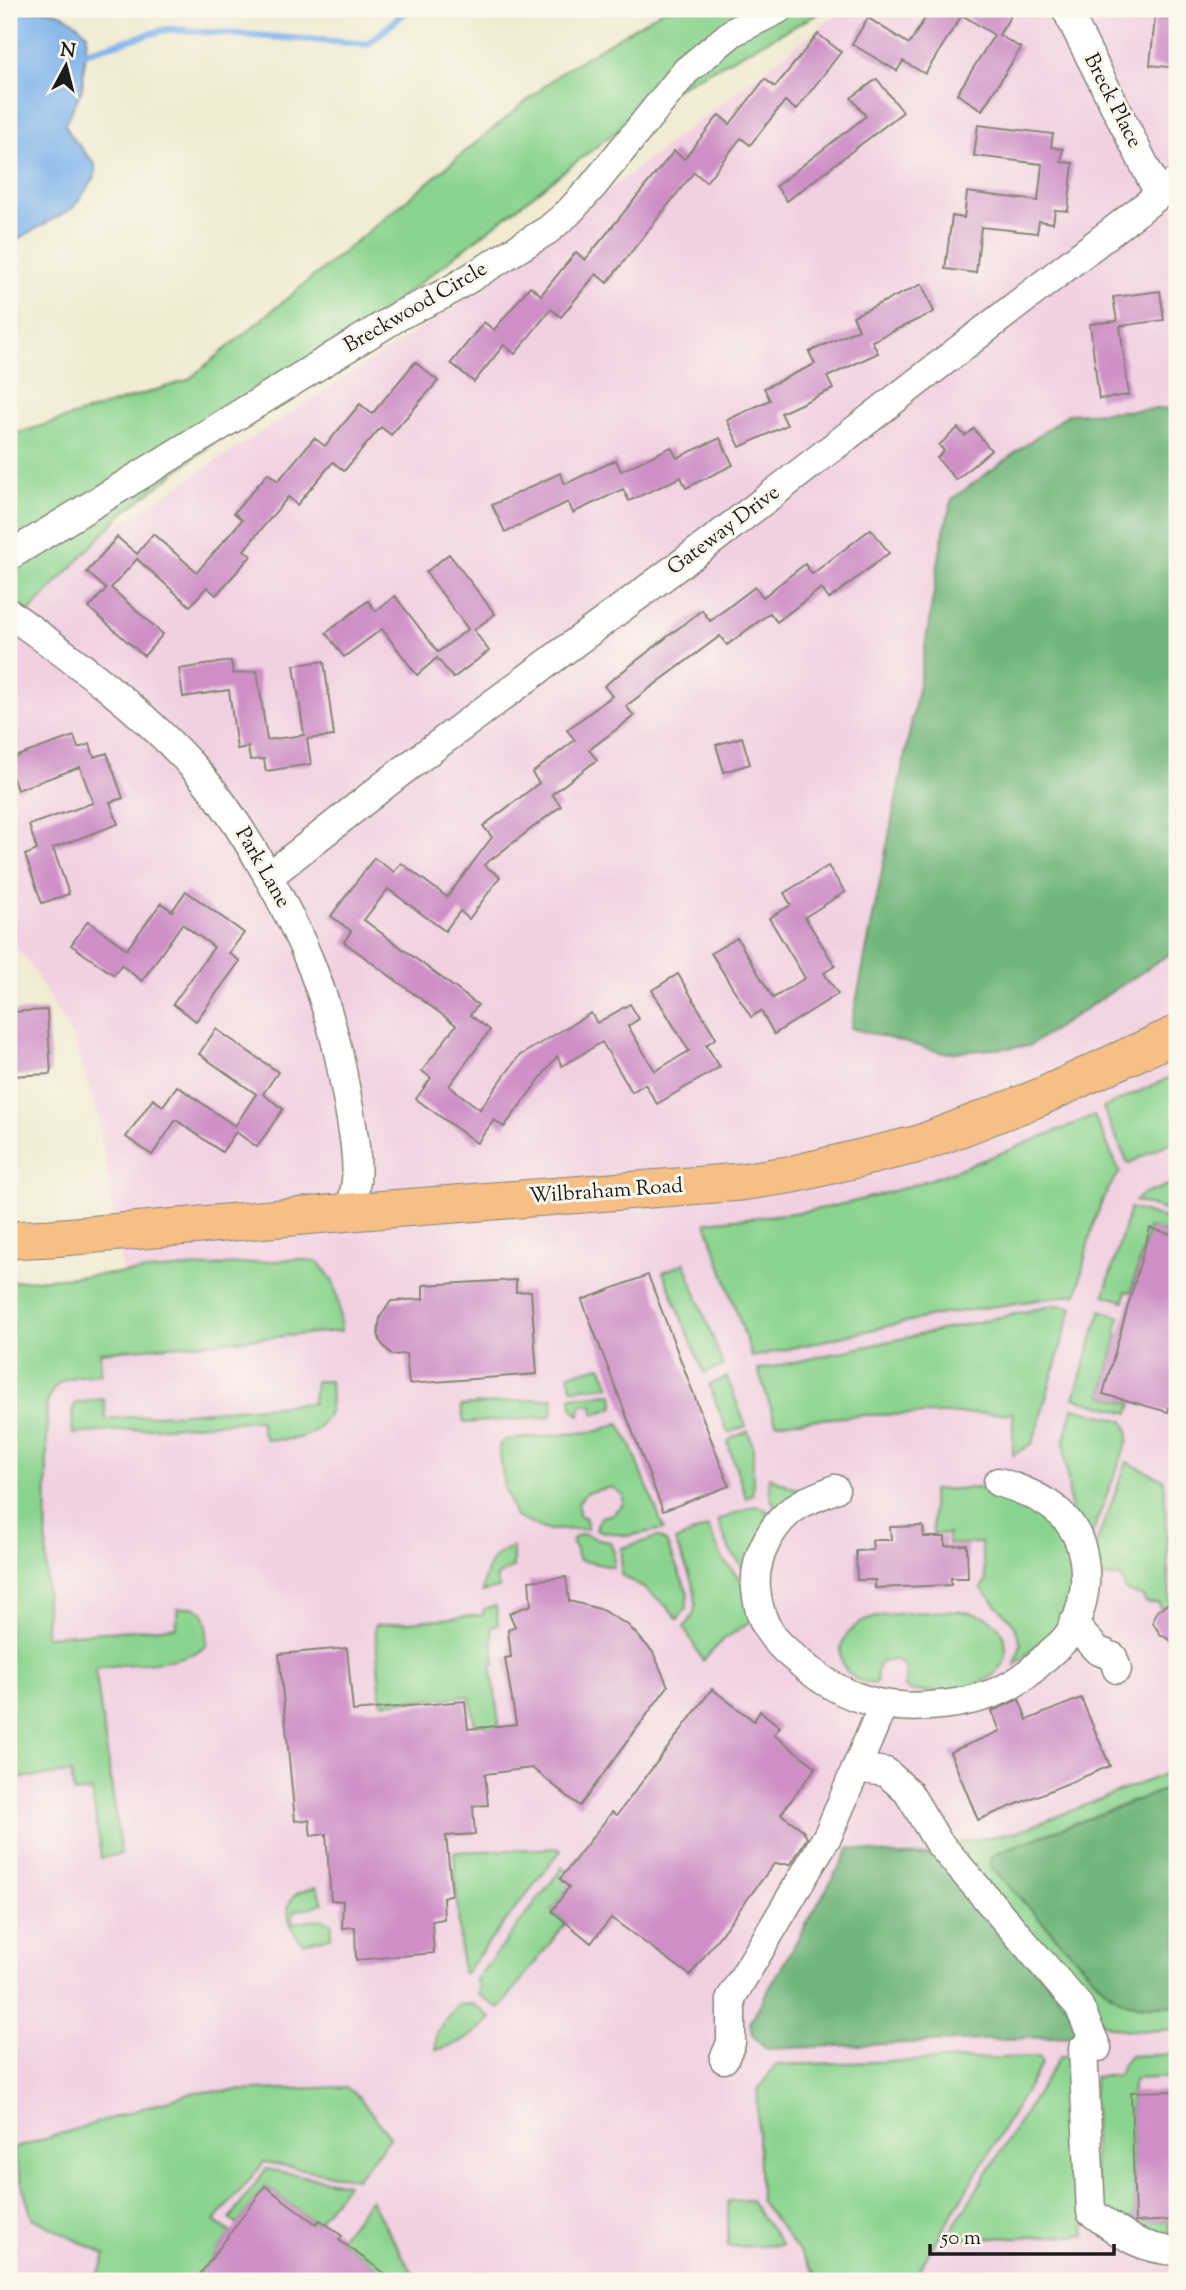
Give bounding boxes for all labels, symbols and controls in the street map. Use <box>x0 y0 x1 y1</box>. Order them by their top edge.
north arrow <box>32 32 102 102</box>
text: N <box>59 37 77 66</box>
street label: Breck Place <box>1075 48 1149 154</box>
street label: Breckwood Circle <box>339 255 493 361</box>
street label: Gateway Drive <box>662 479 786 583</box>
street label: Park Lane <box>227 822 297 914</box>
street label: Wilbraham Road <box>528 1172 684 1212</box>
scale bar <box>930 2213 1114 2257</box>
text: 50 m <box>940 2224 981 2254</box>

